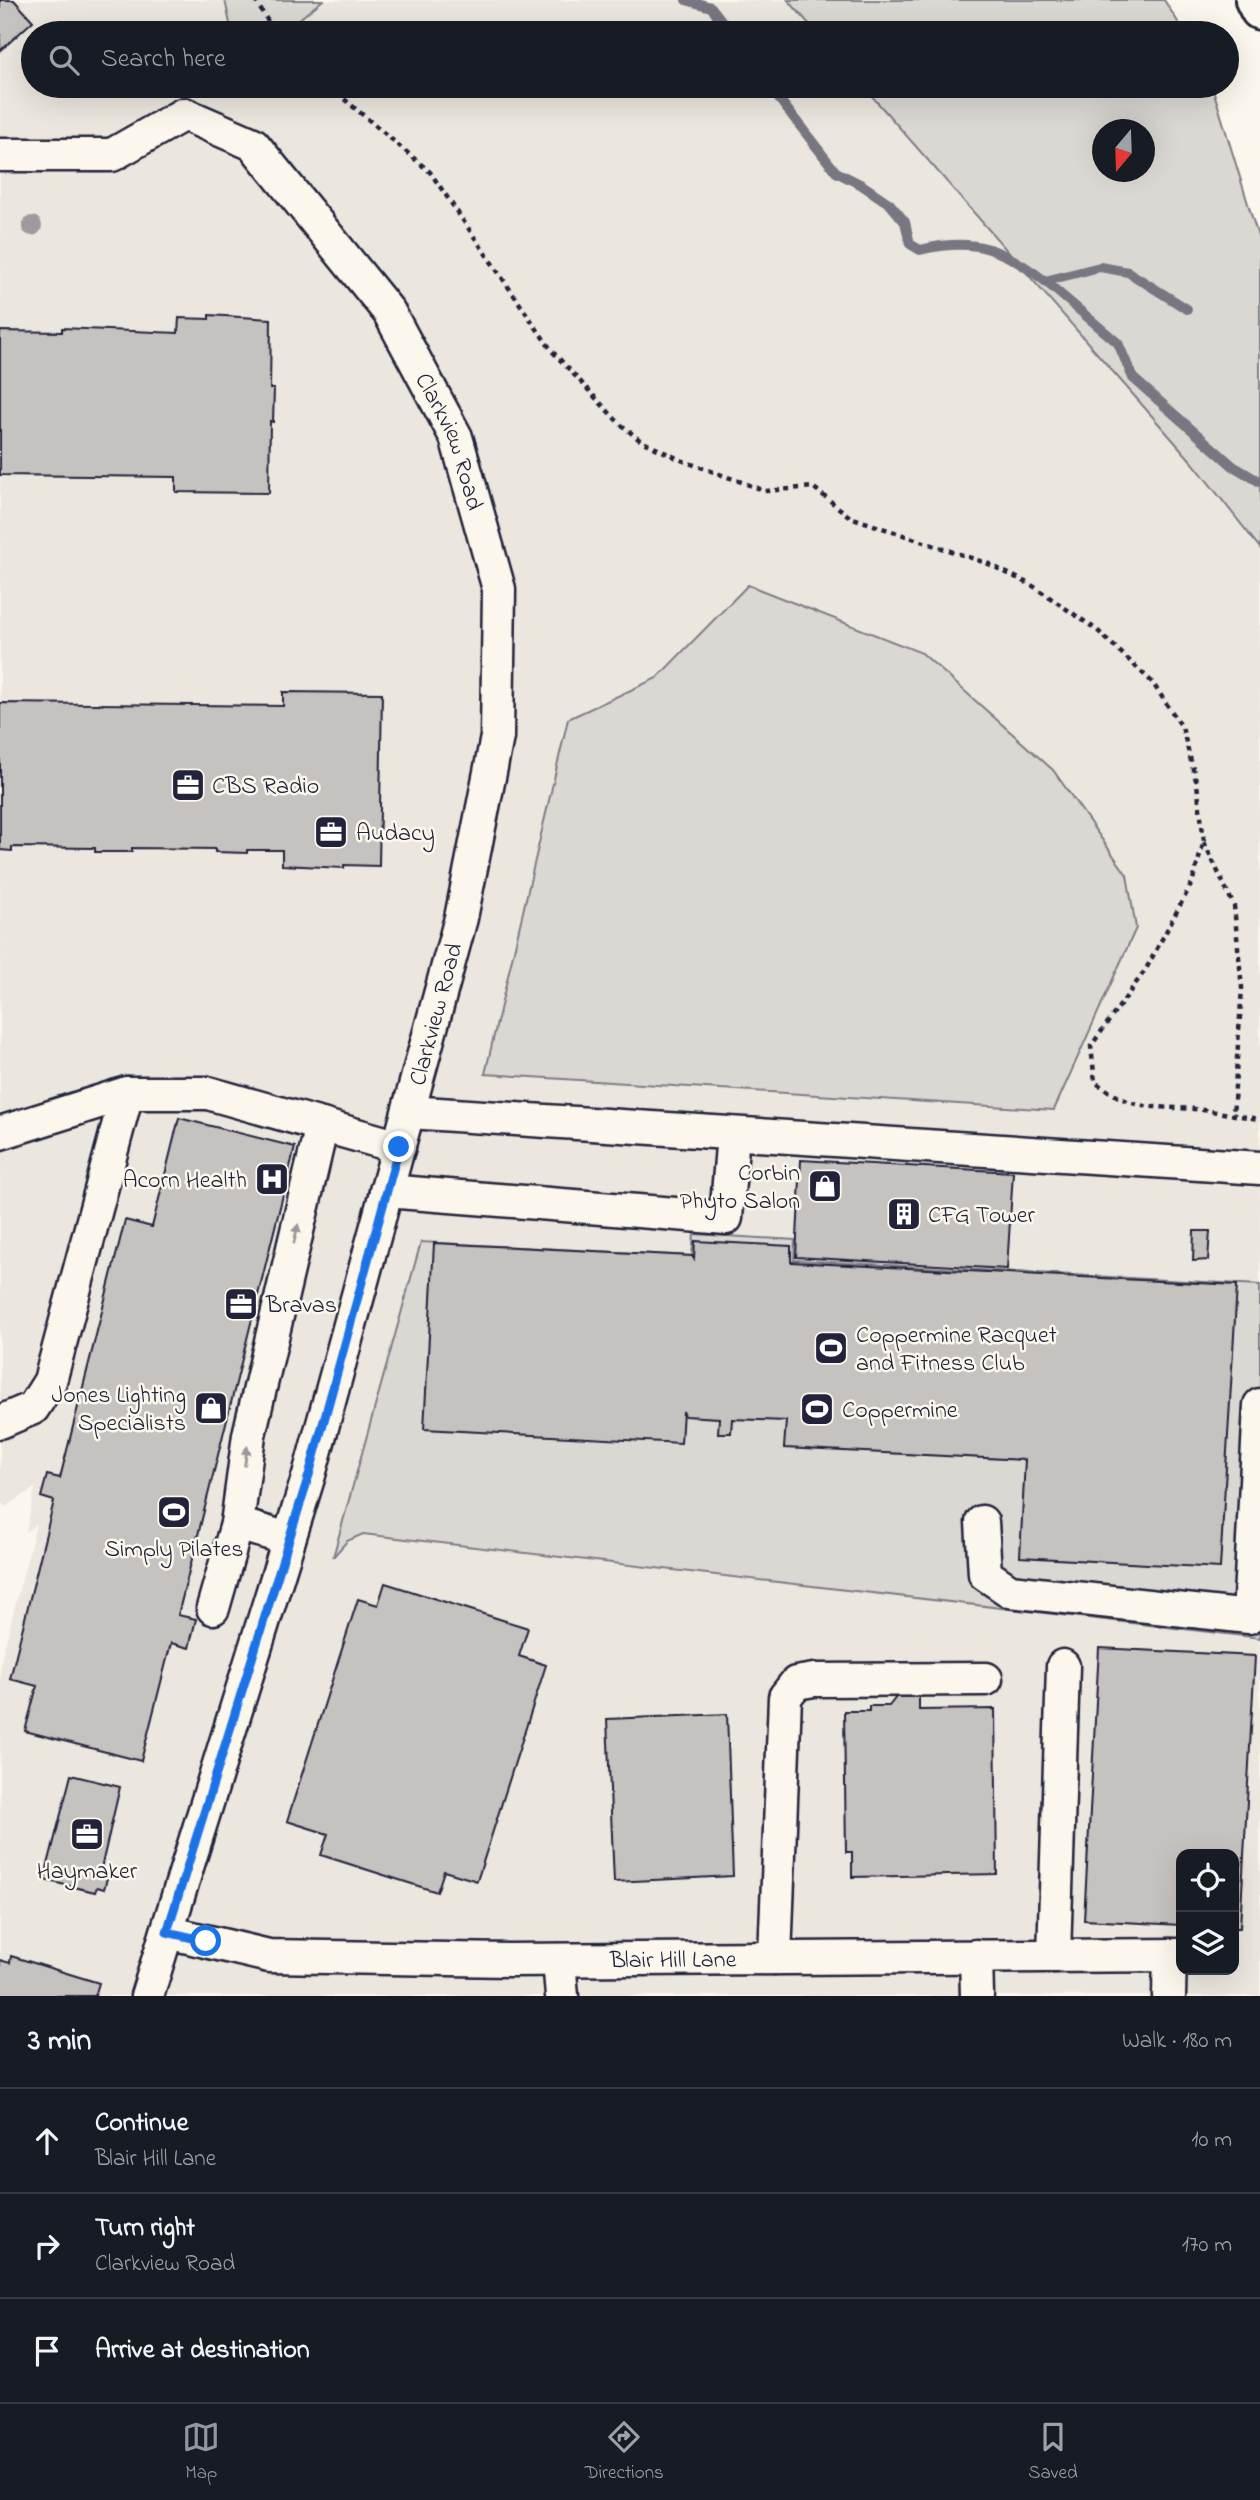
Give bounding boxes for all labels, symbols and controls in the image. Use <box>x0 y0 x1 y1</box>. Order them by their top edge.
search box <box>21 21 1239 98</box>
icon: search <box>45 41 83 79</box>
text: Search here <box>101 41 226 79</box>
north arrow <box>1092 119 1155 182</box>
street label: Clarkview Road <box>405 367 491 515</box>
office icon: CBS Radio <box>169 766 207 804</box>
place label: CBS Radio <box>212 770 319 805</box>
office icon: Audacy <box>312 813 350 851</box>
place label: Audacy <box>356 817 435 853</box>
street label: Clarkview Road <box>402 939 473 1090</box>
route end <box>383 1131 414 1162</box>
place label: Corbin Phyto Salon <box>680 1157 800 1221</box>
hospital icon: Acorn Health <box>253 1160 291 1198</box>
place label: Acorn Health <box>123 1164 247 1199</box>
shop icon: Corbin Phyto Salon <box>806 1167 844 1205</box>
building icon: CFG Tower <box>885 1195 923 1233</box>
place label: CFG Tower <box>928 1199 1036 1234</box>
one-way arrow <box>291 1223 302 1245</box>
office icon: Bravas <box>222 1285 260 1323</box>
place label: Bravas <box>265 1289 337 1324</box>
place label: Coppermine Racquet and Fitness Club <box>856 1319 1057 1382</box>
sports icon: Coppermine Racquet and Fitness Club <box>812 1329 850 1367</box>
place label: Jones Lighting Specialists <box>52 1379 186 1442</box>
shop icon: Jones Lighting Specialists <box>192 1389 230 1427</box>
sports icon: Coppermine <box>798 1390 836 1428</box>
place label: Coppermine <box>842 1394 958 1429</box>
one-way arrow <box>241 1445 252 1467</box>
sports icon: Simply Pilates <box>155 1493 193 1531</box>
place label: Simply Pilates <box>105 1533 243 1569</box>
office icon: Haymaker <box>68 1815 106 1853</box>
map controls <box>1176 1849 1239 1975</box>
button: locate <box>1176 1849 1239 1912</box>
place label: Haymaker <box>37 1855 138 1891</box>
button: layers <box>1176 1912 1239 1975</box>
route start <box>190 1925 221 1956</box>
street label: Blair Hill Lane <box>609 1943 737 1979</box>
text: 3 min <box>28 2020 91 2064</box>
text: Walk · 180 m <box>1122 2025 1232 2058</box>
text: Continue <box>95 2105 188 2143</box>
icon: ahead <box>28 2122 66 2160</box>
text: 10 m <box>1191 2124 1232 2157</box>
text: Blair Hill Lane <box>95 2143 216 2176</box>
text: Turn right <box>95 2210 195 2248</box>
icon: right <box>28 2227 66 2265</box>
text: 170 m <box>1182 2229 1232 2262</box>
text: Clarkview Road <box>95 2248 235 2281</box>
icon: arrive <box>28 2332 66 2370</box>
text: Arrive at destination <box>95 2332 310 2370</box>
tab: Map <box>182 2418 220 2487</box>
tab: Directions <box>585 2418 664 2487</box>
tab: Saved <box>1028 2418 1078 2487</box>

